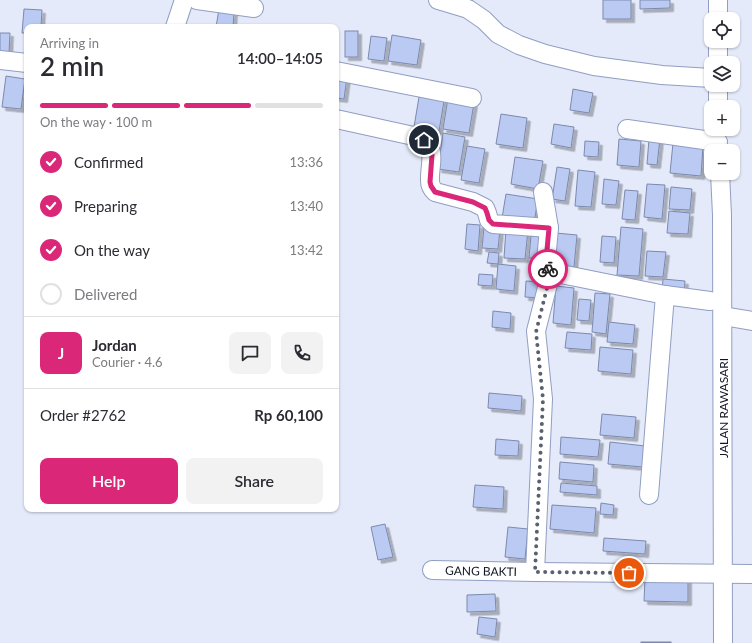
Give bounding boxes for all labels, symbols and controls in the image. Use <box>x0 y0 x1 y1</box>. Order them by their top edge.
map controls <box>704 12 740 180</box>
button: locate <box>704 12 740 48</box>
text: Arriving in <box>40 35 99 51</box>
text: 14:00–14:05 <box>237 49 323 67</box>
text: 2 min <box>40 50 104 82</box>
button: layers <box>704 56 740 92</box>
button: + <box>704 100 740 136</box>
text: On the way · 100 m <box>40 114 152 130</box>
pin <box>407 123 441 157</box>
icon: home <box>413 129 435 151</box>
button: − <box>704 144 740 180</box>
icon: check <box>40 151 62 173</box>
text: Confirmed <box>74 153 143 171</box>
text: 13:36 <box>290 154 323 170</box>
icon: check <box>40 195 62 217</box>
text: Preparing <box>74 197 137 215</box>
text: 13:40 <box>290 198 323 214</box>
icon: check <box>40 239 62 261</box>
text: On the way <box>74 241 150 259</box>
text: 13:42 <box>290 242 323 258</box>
courier <box>528 249 568 289</box>
icon: bike <box>537 258 559 280</box>
text: Delivered <box>74 285 137 303</box>
button: chat <box>229 332 271 374</box>
button: phone <box>281 332 323 374</box>
text: Jordan <box>92 336 137 354</box>
text: J <box>58 344 64 362</box>
text: Courier · 4.6 <box>92 354 163 370</box>
street label: JALAN RAWASARI <box>716 358 731 458</box>
text: Order #2762 <box>40 406 126 424</box>
text: Rp 60,100 <box>254 406 323 424</box>
button: Help <box>40 458 178 504</box>
button: Share <box>186 458 323 504</box>
pin <box>612 556 646 590</box>
icon: bag <box>618 562 640 584</box>
street label: GANG BAKTI <box>445 563 517 579</box>

